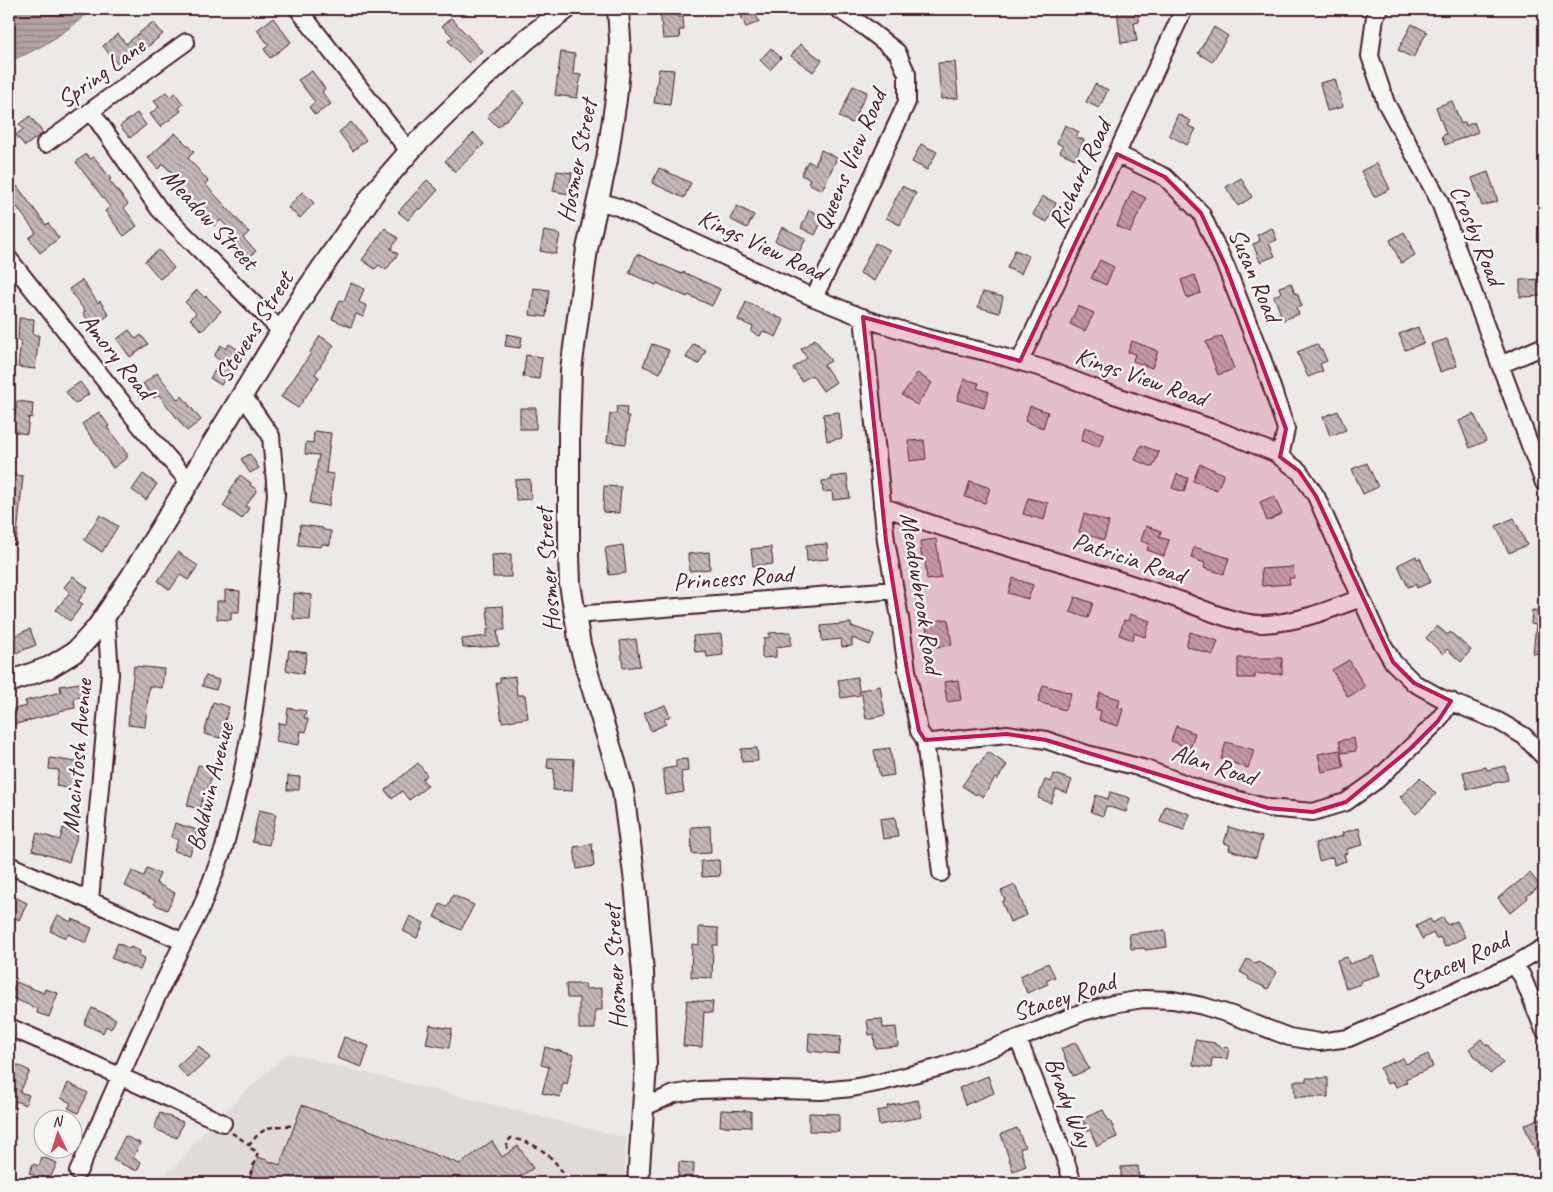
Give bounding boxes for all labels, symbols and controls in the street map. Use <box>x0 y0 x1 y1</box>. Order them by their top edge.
street label: Spring Lane <box>51 29 153 116</box>
street label: Queens View Road <box>806 81 896 235</box>
street label: Hosmer Street <box>549 93 605 225</box>
street label: Richard Road <box>1041 111 1121 233</box>
street label: Meadow Street <box>155 161 267 279</box>
street label: Crosby Road <box>1442 180 1513 294</box>
street label: Kings View Road <box>693 202 835 290</box>
street label: Susan Road <box>1221 223 1290 330</box>
street label: Stevens Street <box>207 263 302 389</box>
street label: Amory Road <box>73 306 164 409</box>
street label: Kings View Road <box>1071 340 1215 416</box>
street label: Hosmer Street <box>527 503 568 633</box>
street label: Meadowbrook Road <box>892 510 950 679</box>
street label: Patricia Road <box>1069 525 1193 593</box>
street label: Princess Road <box>672 558 797 598</box>
street label: Macintosh Avenue <box>54 676 100 834</box>
street label: Baldwin Avenue <box>179 718 242 854</box>
street label: Alan Road <box>1168 736 1263 795</box>
street label: Hosmer Street <box>596 900 634 1030</box>
street label: Stacey Road <box>1404 922 1518 998</box>
street label: Stacey Road <box>1009 964 1123 1029</box>
street label: Brady Way <box>1037 1052 1102 1154</box>
north arrow <box>32 1110 82 1160</box>
text: N <box>52 1113 64 1130</box>

